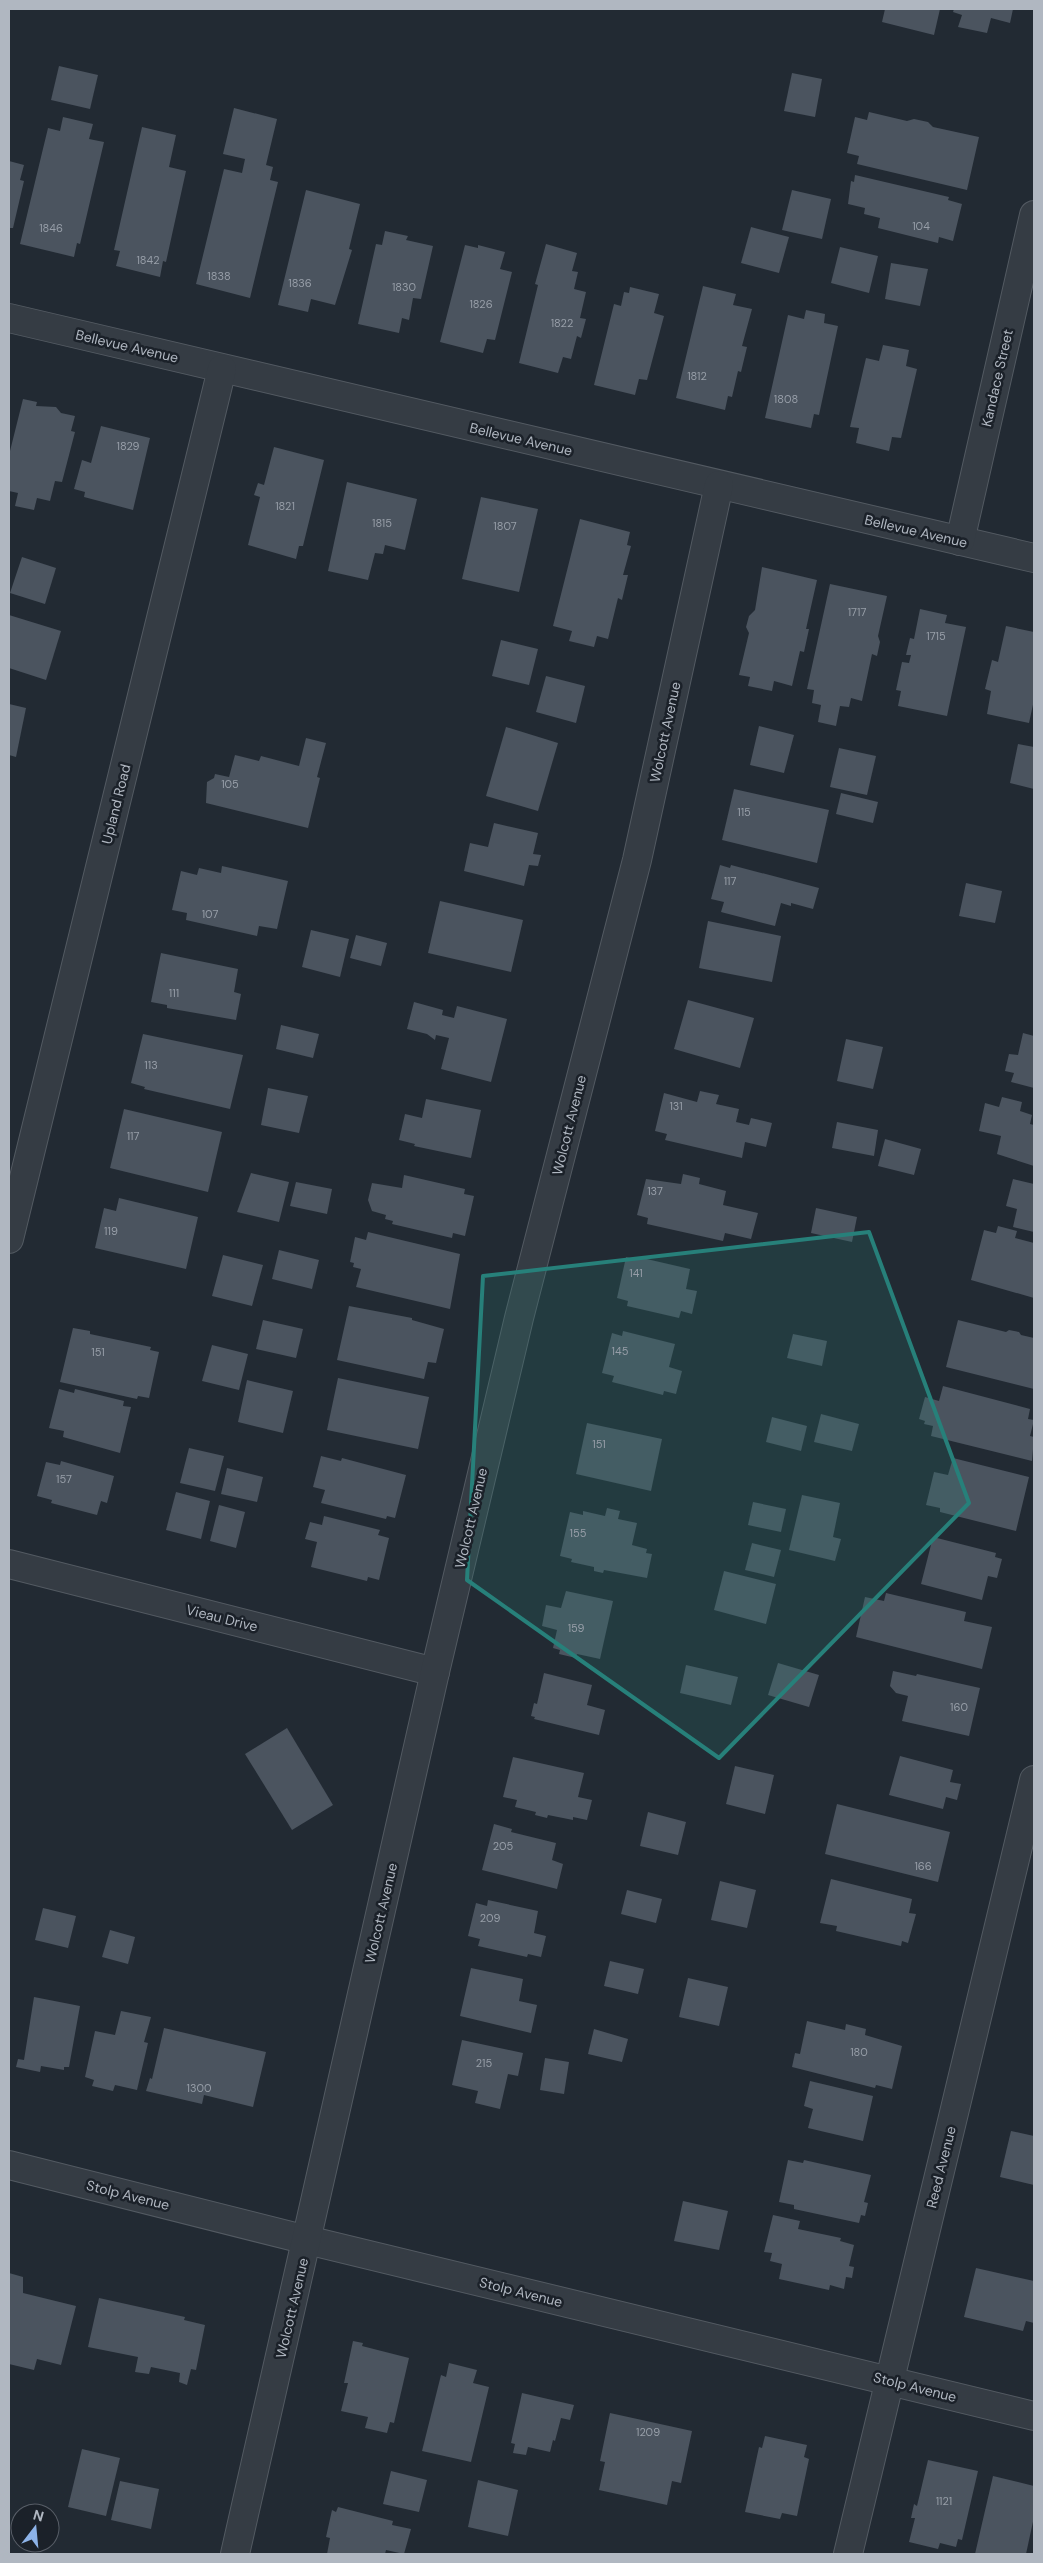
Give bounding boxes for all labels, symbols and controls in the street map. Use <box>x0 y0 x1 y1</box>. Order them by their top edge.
house number: 104 <box>912 219 930 233</box>
house number: 1846 <box>39 221 63 235</box>
house number: 1842 <box>136 253 160 267</box>
house number: 1838 <box>207 269 231 283</box>
house number: 1836 <box>288 276 312 290</box>
house number: 1830 <box>392 280 416 294</box>
house number: 1826 <box>469 297 493 311</box>
house number: 1822 <box>551 316 573 330</box>
street label: Bellevue Avenue <box>74 325 180 367</box>
street label: Kandace Street <box>977 328 1017 428</box>
house number: 1812 <box>687 369 707 383</box>
house number: 1808 <box>774 392 798 406</box>
street label: Bellevue Avenue <box>468 418 574 460</box>
house number: 1829 <box>116 439 140 453</box>
house number: 1821 <box>275 499 295 513</box>
street label: Bellevue Avenue <box>863 510 969 552</box>
house number: 1815 <box>372 516 392 530</box>
house number: 1807 <box>493 519 517 533</box>
house number: 1717 <box>848 605 866 619</box>
house number: 1715 <box>926 629 946 643</box>
street label: Wolcott Avenue <box>646 680 684 784</box>
street label: Upland Road <box>97 762 135 846</box>
house number: 105 <box>221 777 239 791</box>
house number: 115 <box>737 805 751 819</box>
house number: 117 <box>724 874 736 888</box>
house number: 107 <box>202 907 218 921</box>
house number: 111 <box>169 986 179 1000</box>
house number: 113 <box>144 1058 158 1072</box>
street label: Wolcott Avenue <box>548 1073 590 1177</box>
house number: 131 <box>669 1099 683 1113</box>
house number: 117 <box>127 1129 139 1143</box>
house number: 137 <box>647 1184 663 1198</box>
house number: 119 <box>104 1224 118 1238</box>
house number: 141 <box>629 1266 643 1280</box>
house number: 145 <box>612 1344 629 1358</box>
house number: 151 <box>91 1345 105 1359</box>
house number: 151 <box>592 1437 606 1451</box>
street label: Wolcott Avenue <box>451 1466 491 1570</box>
house number: 157 <box>56 1472 72 1486</box>
house number: 155 <box>570 1526 587 1540</box>
street label: Vieau Drive <box>184 1600 260 1636</box>
house number: 159 <box>568 1621 584 1635</box>
house number: 160 <box>950 1700 968 1714</box>
house number: 205 <box>493 1839 514 1853</box>
house number: 166 <box>914 1859 932 1873</box>
street label: Wolcott Avenue <box>361 1861 401 1965</box>
house number: 209 <box>480 1911 500 1925</box>
house number: 180 <box>850 2045 868 2059</box>
house number: 215 <box>476 2056 493 2070</box>
house number: 1300 <box>187 2081 211 2095</box>
street label: Reed Avenue <box>922 2124 960 2210</box>
street label: Stolp Avenue <box>85 2176 171 2214</box>
street label: Wolcott Avenue <box>272 2256 312 2360</box>
street label: Stolp Avenue <box>478 2273 564 2311</box>
street label: Stolp Avenue <box>872 2368 958 2406</box>
house number: 1209 <box>636 2425 660 2439</box>
house number: 1121 <box>936 2494 952 2508</box>
north arrow <box>10 2503 60 2553</box>
text: N <box>31 2505 46 2526</box>

